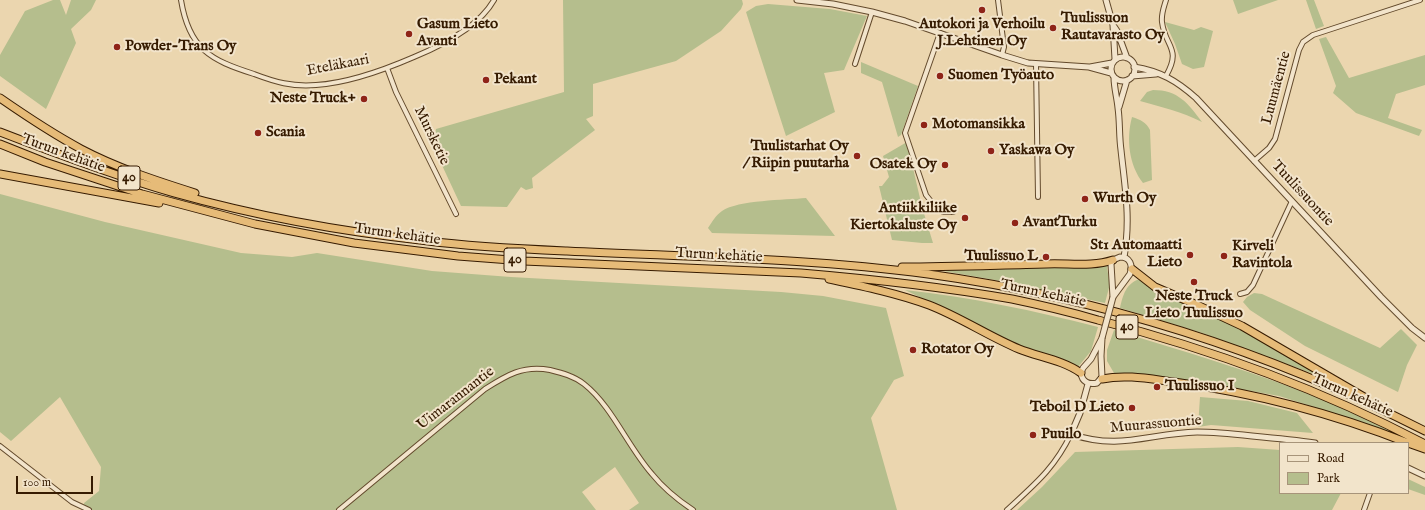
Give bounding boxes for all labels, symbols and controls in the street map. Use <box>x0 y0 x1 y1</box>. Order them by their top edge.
marker: Autokori ja Verhoilu J.Lehtinen Oy <box>977 5 987 15</box>
place label: Tuulissuon Rautavarasto Oy <box>1061 10 1165 45</box>
place label: Gasum Lieto Avanti <box>417 16 498 51</box>
place label: Autokori ja Verhoilu J.Lehtinen Oy <box>919 16 1045 51</box>
marker: Tuulissuon Rautavarasto Oy <box>1048 23 1058 33</box>
marker: Gasum Lieto Avanti <box>404 29 414 39</box>
place label: Powder-Trans Oy <box>125 38 237 56</box>
marker: Powder-Trans Oy <box>112 42 122 52</box>
street label: Luumäentie <box>1259 49 1295 127</box>
street label: Eteläkaari <box>305 51 371 81</box>
place label: Suomen Työauto <box>948 67 1054 85</box>
place label: Pekant <box>494 71 537 89</box>
marker: Suomen Työauto <box>935 71 945 81</box>
marker: Pekant <box>481 75 491 85</box>
place label: Neste Truck+ <box>270 90 356 108</box>
marker: Neste Truck+ <box>359 94 369 104</box>
street label: Mursketie <box>409 104 453 168</box>
place label: Motomansikka <box>932 116 1025 134</box>
marker: Motomansikka <box>919 120 929 130</box>
place label: Scania <box>266 124 305 142</box>
marker: Scania <box>253 128 263 138</box>
street label: Turun kehätie <box>19 131 107 177</box>
place label: Tuulistarhat Oy / Riipin puutarha <box>743 138 849 173</box>
place label: Yaskawa Oy <box>999 142 1074 160</box>
marker: Yaskawa Oy <box>986 146 996 156</box>
marker: Tuulistarhat Oy / Riipin puutarha <box>852 151 862 161</box>
place label: Osatek Oy <box>870 156 937 174</box>
street label: Tuulissuontie <box>1267 157 1337 231</box>
marker: Osatek Oy <box>940 160 950 170</box>
road number: 40 <box>118 166 140 190</box>
place label: Wurth Oy <box>1093 190 1156 208</box>
marker: Wurth Oy <box>1080 194 1090 204</box>
place label: Antiikkiliike Kiertokaluste Oy <box>850 200 957 235</box>
marker: Antiikkiliike Kiertokaluste Oy <box>960 213 970 223</box>
place label: AvantTurku <box>1023 214 1097 232</box>
marker: AvantTurku <box>1010 218 1020 228</box>
street label: Turun kehätie <box>353 220 441 250</box>
place label: St1 Automaatti Lieto <box>1090 237 1182 272</box>
place label: Kirveli Ravintola <box>1232 238 1292 273</box>
street label: Turun kehätie <box>675 245 763 267</box>
road number: 40 <box>504 248 526 272</box>
place label: Tuulissuo L <box>964 248 1038 266</box>
marker: St1 Automaatti Lieto <box>1185 250 1195 260</box>
marker: Kirveli Ravintola <box>1219 251 1229 261</box>
marker: Tuulissuo L <box>1041 252 1051 262</box>
street label: Turun kehätie <box>998 276 1088 312</box>
marker: Neste Truck Lieto Tuulissuo <box>1189 277 1199 287</box>
place label: Neste Truck Lieto Tuulissuo <box>1145 288 1243 323</box>
road number: 40 <box>1116 315 1138 339</box>
place label: Rotator Oy <box>921 341 994 359</box>
marker: Rotator Oy <box>908 345 918 355</box>
street label: Uimarannantie <box>414 363 498 435</box>
street label: Turun kehätie <box>1309 370 1395 422</box>
place label: Tuulissuo I <box>1165 378 1234 396</box>
marker: Tuulissuo I <box>1152 382 1162 392</box>
place label: Teboil D Lieto <box>1030 399 1124 417</box>
marker: Teboil D Lieto <box>1127 403 1137 413</box>
street label: Muurassuontie <box>1110 412 1202 438</box>
place label: Puuilo <box>1041 426 1081 444</box>
marker: Puuilo <box>1028 430 1038 440</box>
legend <box>1279 442 1409 494</box>
text: Road <box>1317 451 1344 466</box>
scale bar <box>18 468 95 494</box>
text: Park <box>1317 471 1340 486</box>
text: 100 m <box>23 475 51 490</box>

